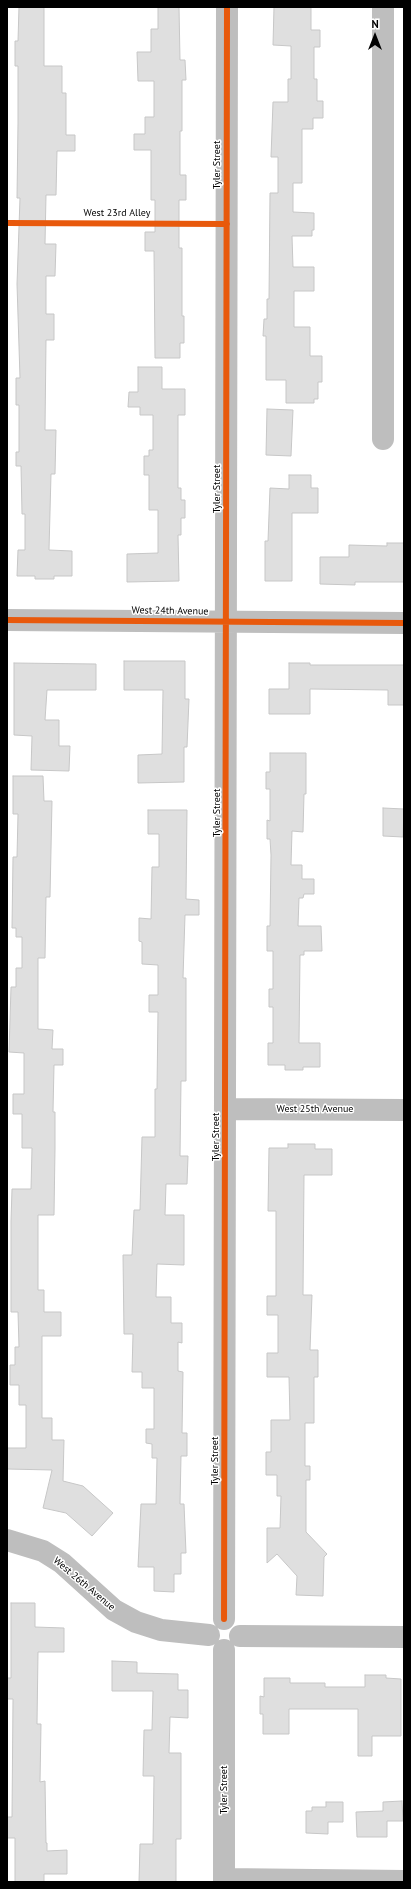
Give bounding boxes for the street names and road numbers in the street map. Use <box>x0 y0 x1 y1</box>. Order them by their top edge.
street label: Tyler Street <box>211 141 223 189</box>
street label: West 23rd Alley <box>84 207 150 219</box>
street label: Tyler Street <box>211 465 223 513</box>
street label: West 24th Avenue <box>131 604 209 618</box>
street label: Tyler Street <box>211 789 223 837</box>
street label: West 25th Avenue <box>277 1103 353 1115</box>
street label: Tyler Street <box>210 1113 222 1161</box>
street label: Tyler Street <box>209 1437 221 1485</box>
street label: West 26th Avenue <box>51 1555 117 1613</box>
street label: Tyler Street <box>218 1766 230 1814</box>

